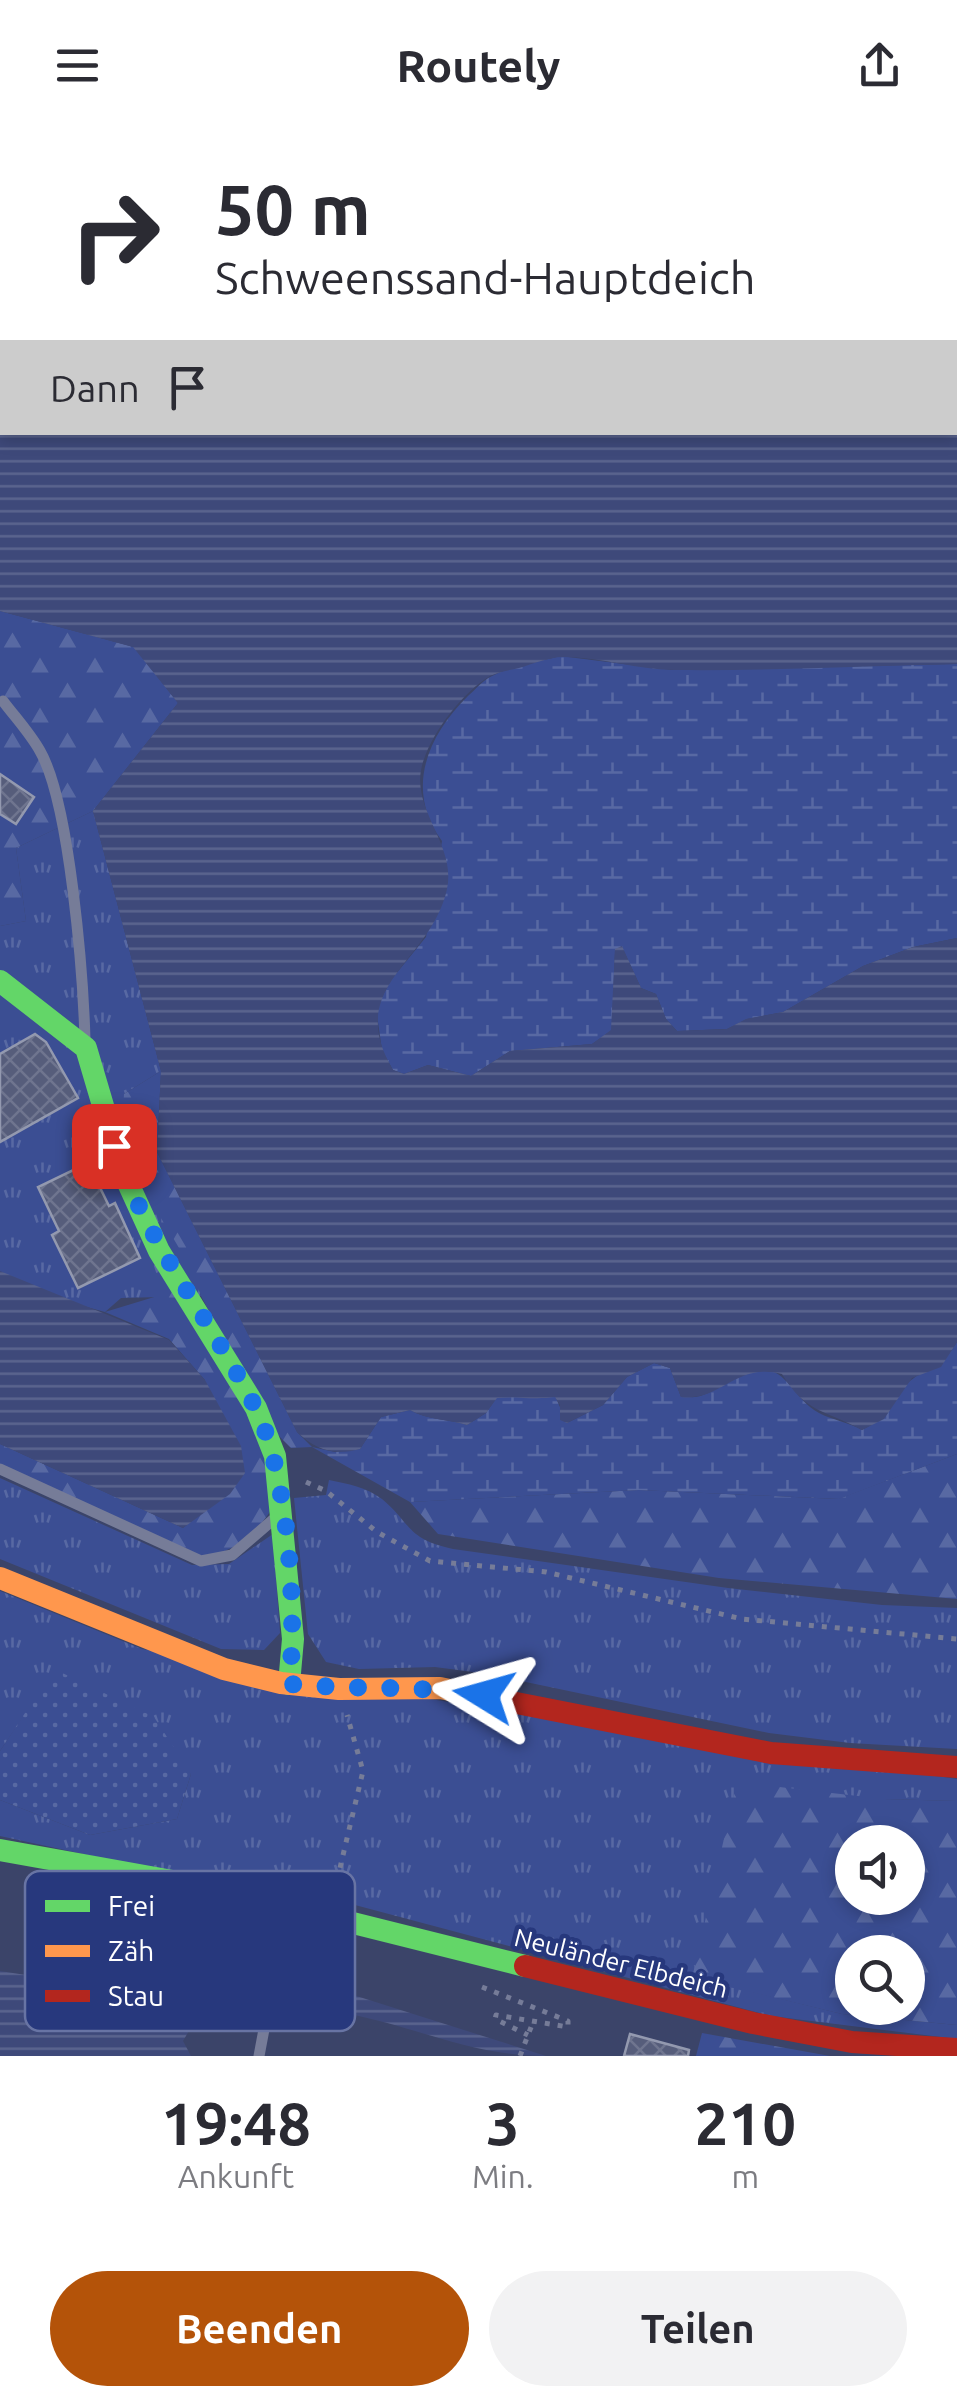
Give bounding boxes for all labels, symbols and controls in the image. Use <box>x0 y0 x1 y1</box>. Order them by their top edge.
icon: menu <box>50 38 105 93</box>
icon: share <box>852 38 907 93</box>
text: Routely <box>397 40 560 91</box>
icon: right <box>50 170 180 300</box>
text: 50 m <box>215 170 371 248</box>
text: Schweenssand-Hauptdeich <box>215 252 755 303</box>
icon: arrive <box>160 360 215 415</box>
text: Dann <box>50 367 140 409</box>
pin <box>72 1104 157 1189</box>
icon: arrive <box>87 1119 142 1174</box>
position arrow <box>432 1643 536 1747</box>
map controls <box>835 1825 925 2025</box>
button: sound <box>835 1825 925 1915</box>
legend <box>25 1871 355 2031</box>
text: Frei <box>108 1890 155 1921</box>
street label: Neuländer Elbdeich <box>511 1923 731 2003</box>
text: Zäh <box>108 1935 154 1966</box>
button: search <box>835 1935 925 2025</box>
text: Stau <box>108 1980 164 2011</box>
text: 19:48 <box>161 2089 311 2156</box>
text: 3 <box>486 2089 520 2156</box>
text: 210 <box>695 2089 796 2156</box>
text: Ankunft <box>178 2158 294 2194</box>
text: Min. <box>472 2158 534 2194</box>
text: m <box>731 2158 759 2194</box>
button: Beenden <box>50 2271 469 2386</box>
button: Teilen <box>489 2271 907 2386</box>

